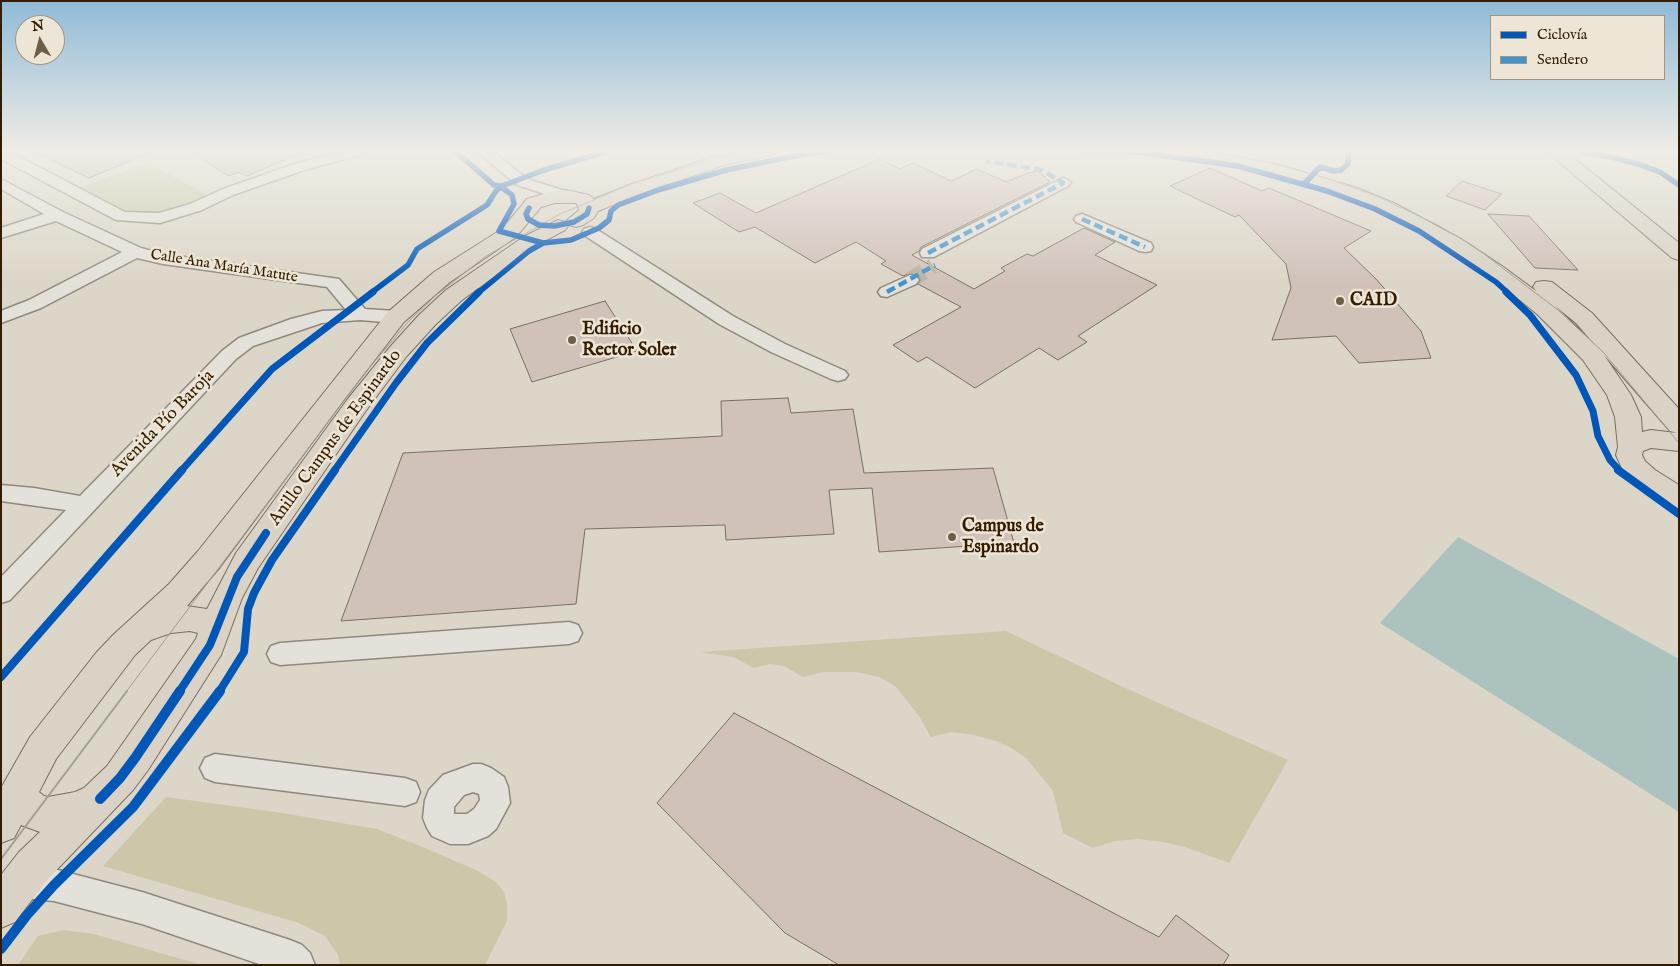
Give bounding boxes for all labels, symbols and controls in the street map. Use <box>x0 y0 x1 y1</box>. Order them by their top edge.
north arrow <box>15 15 65 65</box>
legend <box>1490 15 1665 80</box>
text: N <box>31 16 45 36</box>
text: Ciclovía <box>1537 25 1587 44</box>
text: Sendero <box>1537 50 1588 69</box>
street label: Calle Ana María Matute <box>149 246 299 288</box>
place label: CAID <box>1350 290 1397 312</box>
marker: CAID <box>1334 295 1346 307</box>
place label: Edificio Rector Soler <box>582 319 676 362</box>
marker: Edificio Rector Soler <box>566 334 578 346</box>
street label: Anillo Campus de Espinardo <box>265 346 407 530</box>
street label: Avenida Pío Baroja <box>106 366 220 482</box>
place label: Campus de Espinardo <box>962 516 1044 558</box>
marker: Campus de Espinardo <box>946 531 958 543</box>

